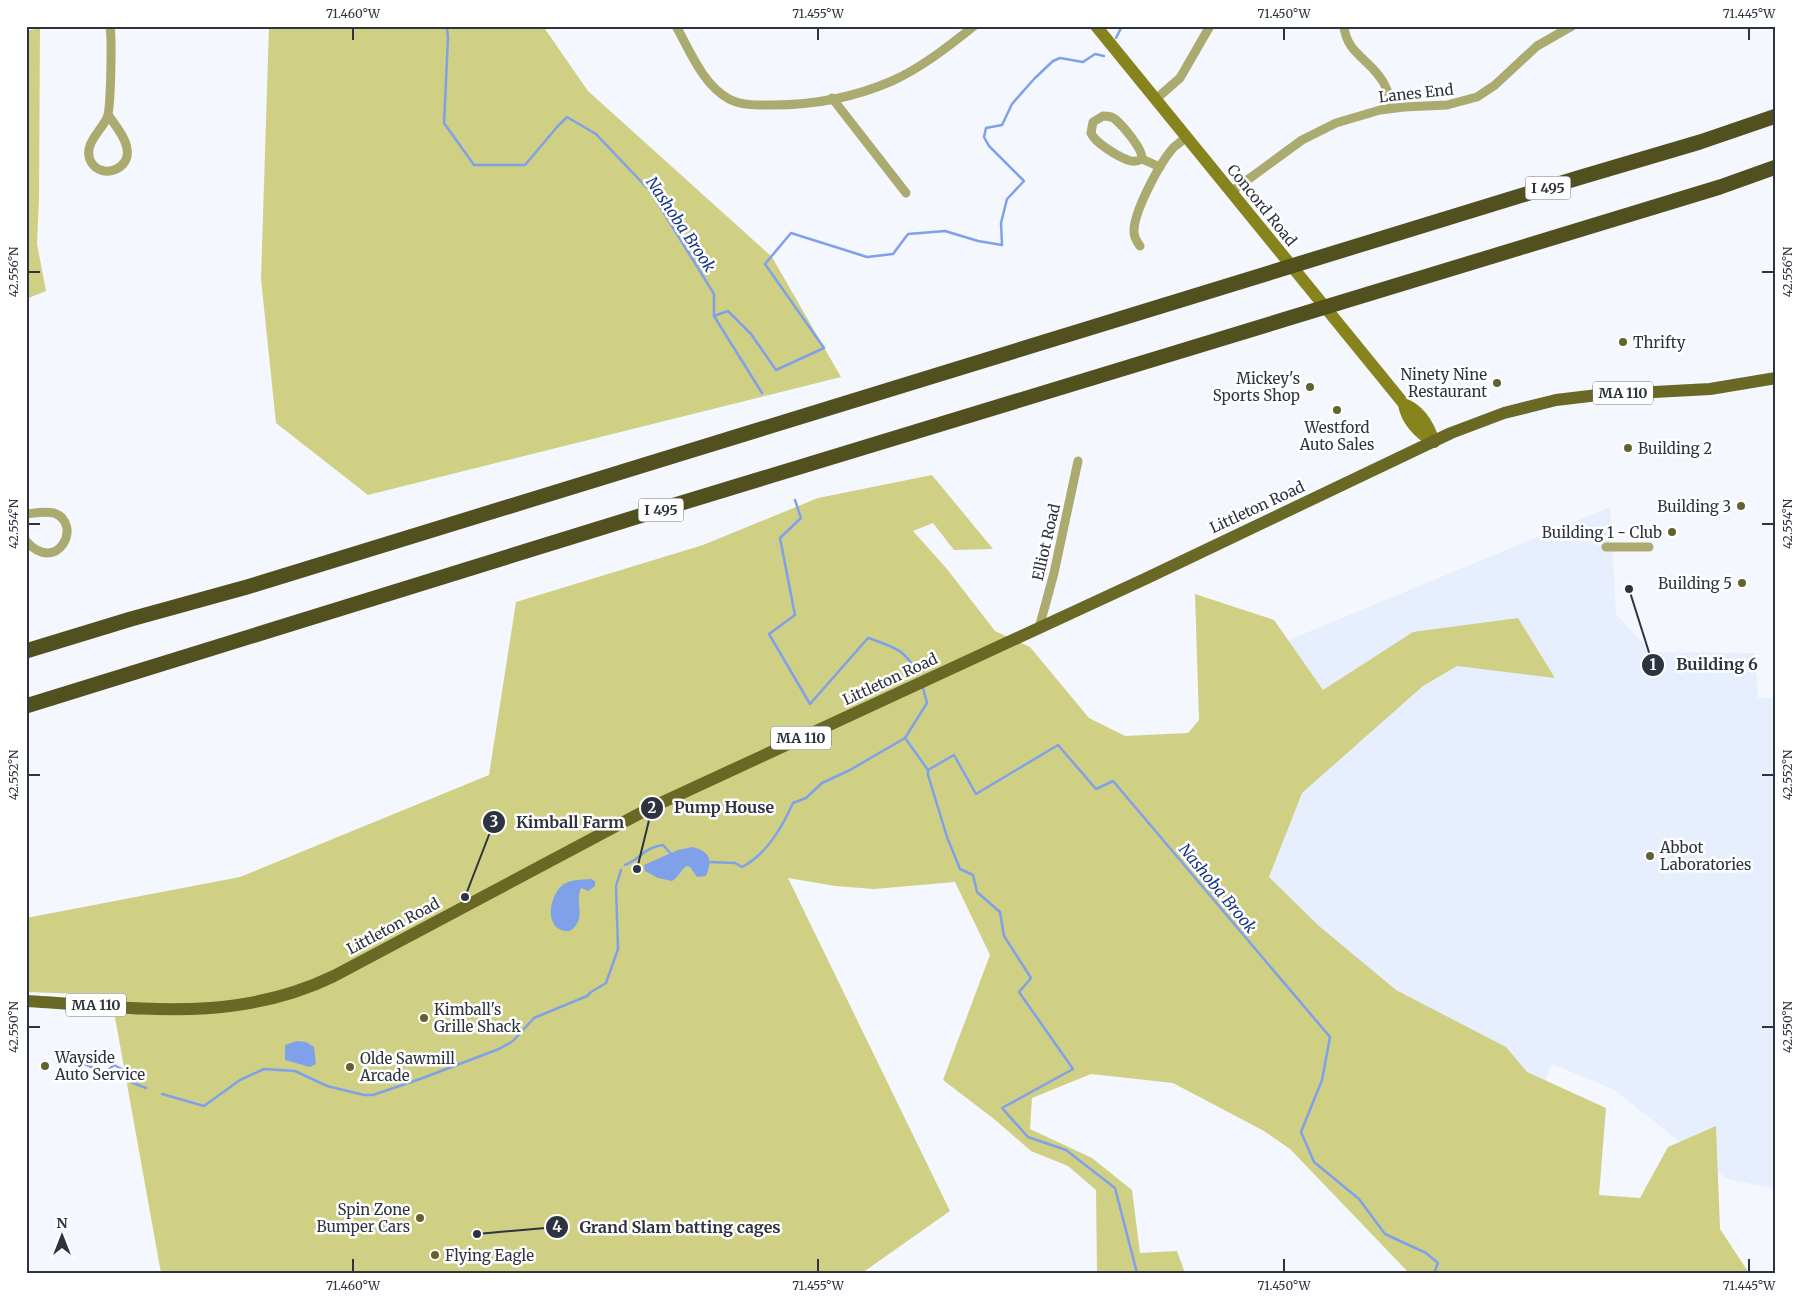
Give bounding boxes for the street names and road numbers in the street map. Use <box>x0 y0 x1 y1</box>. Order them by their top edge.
street label: Lanes End <box>1378 80 1454 106</box>
street label: Concord Road <box>1223 160 1301 250</box>
road number: I 495 <box>1526 177 1570 200</box>
road number: MA 110 <box>1593 382 1653 404</box>
street label: Littleton Road <box>1207 477 1307 537</box>
road number: I 495 <box>638 498 684 522</box>
street label: Elliot Road <box>1028 502 1064 582</box>
street label: Littleton Road <box>840 649 940 709</box>
road number: MA 110 <box>771 726 831 750</box>
street label: Littleton Road <box>343 894 443 958</box>
road number: MA 110 <box>66 994 126 1016</box>

